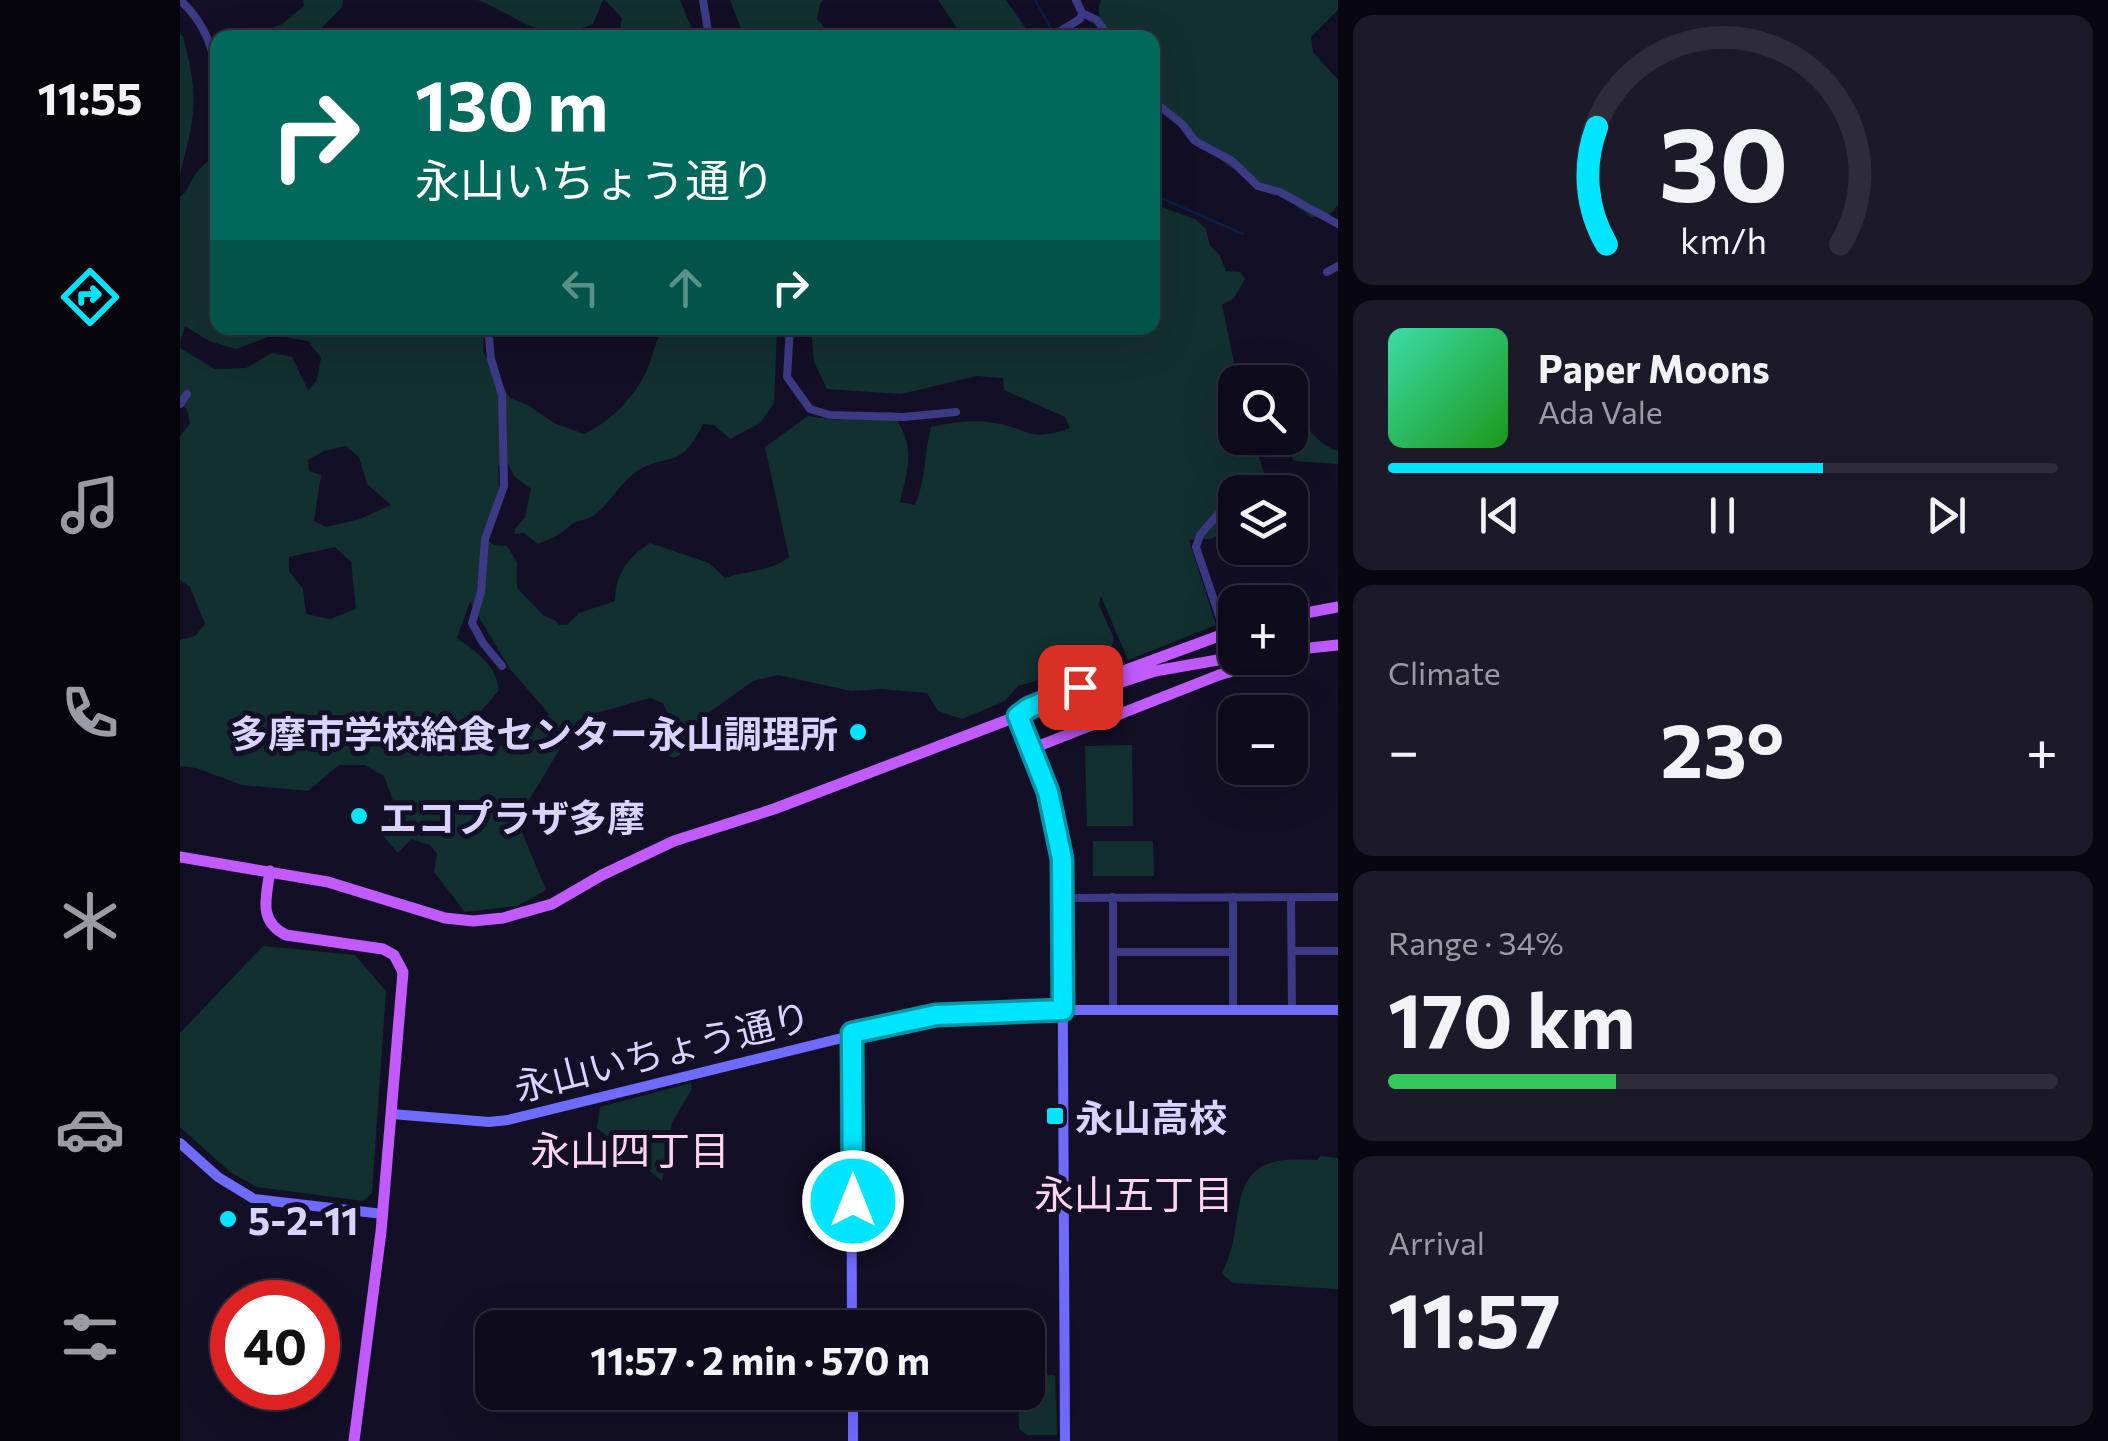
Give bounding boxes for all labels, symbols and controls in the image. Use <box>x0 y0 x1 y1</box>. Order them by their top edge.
text: 130 m <box>415 60 608 145</box>
text: 11:55 <box>37 69 143 124</box>
icon: right <box>250 70 380 200</box>
text: 30 <box>1658 96 1788 223</box>
text: 永山いちょう通り <box>415 151 775 206</box>
text: km/h <box>1680 218 1766 261</box>
icon: left <box>553 260 608 315</box>
icon: ahead <box>658 260 713 315</box>
icon: right <box>763 260 818 315</box>
icon: directions <box>55 262 125 332</box>
text: Paper Moons <box>1538 344 1770 391</box>
map controls <box>1218 365 1308 785</box>
button: search <box>1218 365 1308 455</box>
text: Ada Vale <box>1538 391 1663 431</box>
icon: music <box>55 470 125 540</box>
button: layers <box>1218 475 1308 565</box>
icon: previous <box>1472 488 1527 543</box>
icon: pause <box>1695 488 1750 543</box>
icon: next <box>1919 488 1974 543</box>
button: + <box>1218 585 1308 675</box>
pin <box>1038 645 1123 730</box>
text: Climate <box>1388 652 1501 692</box>
icon: arrive <box>1053 660 1108 715</box>
icon: phone <box>55 678 125 748</box>
button: − <box>1218 695 1308 785</box>
text: 23° <box>1661 702 1784 793</box>
place label: 多摩市学校給食センター永山調理所 <box>230 709 838 756</box>
text: − <box>1388 715 1419 782</box>
text: + <box>2026 715 2058 782</box>
marker: 多摩市学校給食センター永山調理所 <box>847 721 869 743</box>
place label: エコプラザ多摩 <box>379 793 645 840</box>
marker: エコプラザ多摩 <box>348 805 370 827</box>
icon: climate <box>55 886 125 956</box>
text: Range · 34% <box>1388 922 1564 962</box>
text: 170 km <box>1388 972 1635 1063</box>
street label: 永山いちょう通り <box>509 990 815 1110</box>
place label: 永山高校 <box>1075 1093 1227 1140</box>
icon: car <box>55 1094 125 1164</box>
marker: 永山高校 <box>1044 1105 1066 1127</box>
district label: 永山四丁目 <box>530 1124 730 1173</box>
position arrow <box>801 1149 905 1253</box>
district label: 永山五丁目 <box>1034 1168 1234 1217</box>
place label: 5-2-11 <box>248 1196 359 1243</box>
marker: 5-2-11 <box>217 1208 239 1230</box>
text: Arrival <box>1388 1222 1485 1262</box>
text: 11:57 <box>1388 1272 1561 1363</box>
speed limit sign: 40 <box>210 1280 340 1410</box>
icon: filters <box>55 1302 125 1372</box>
text: 11:57 · 2 min · 570 m <box>590 1336 930 1383</box>

